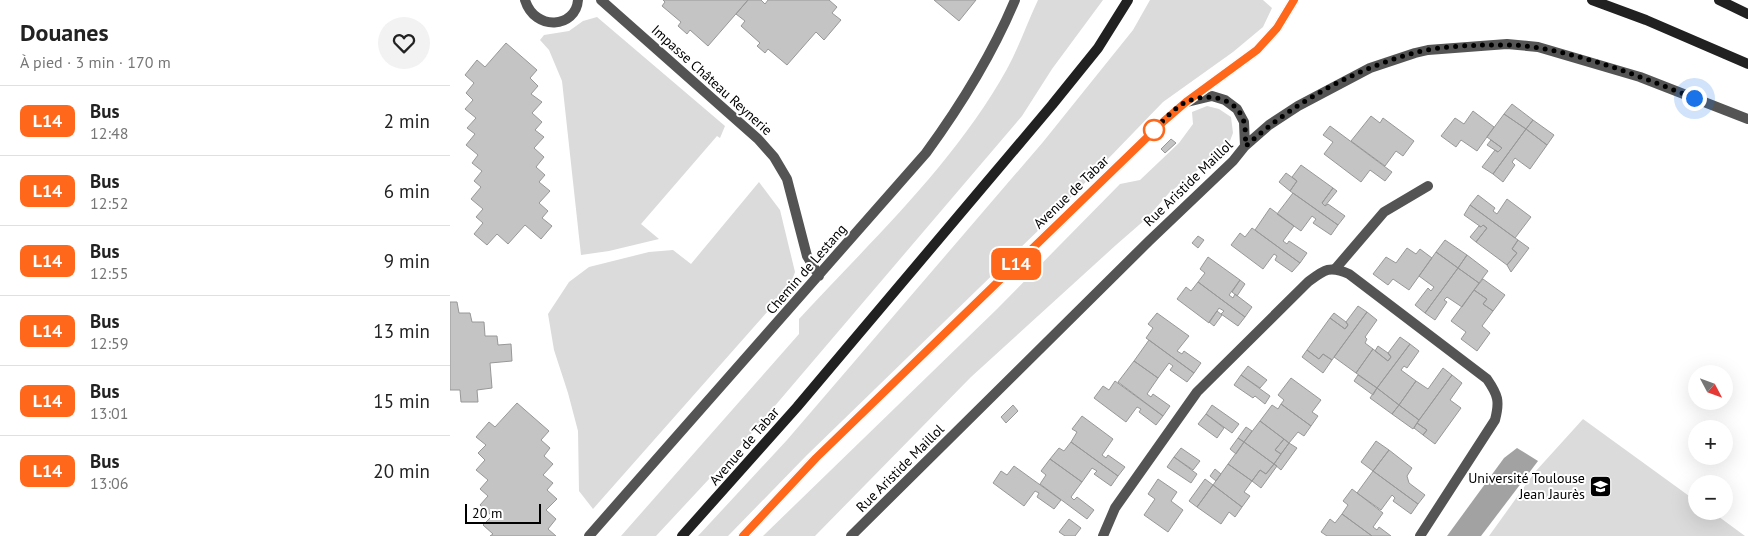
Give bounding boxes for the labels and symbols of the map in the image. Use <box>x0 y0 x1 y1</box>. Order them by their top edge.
street label: Impasse Château Reynerie <box>648 21 776 139</box>
your location <box>1682 86 1707 111</box>
unlabelled marker <box>1143 119 1165 141</box>
street label: Rue Aristide Maillol <box>1140 136 1236 230</box>
street label: Avenue de Tabar <box>1030 151 1113 232</box>
street label: Chemin de Lestang <box>762 220 850 318</box>
line badge: L14 <box>987 248 1045 280</box>
north arrow <box>1688 365 1732 410</box>
street label: Avenue de Tabar <box>705 403 783 489</box>
street label: Rue Aristide Maillol <box>852 420 948 516</box>
place label: Université Toulouse Jean Jaurès <box>1468 469 1585 503</box>
school or university icon: Université Toulouse Jean Jaurès <box>1589 474 1613 498</box>
scale bar <box>465 501 541 524</box>

